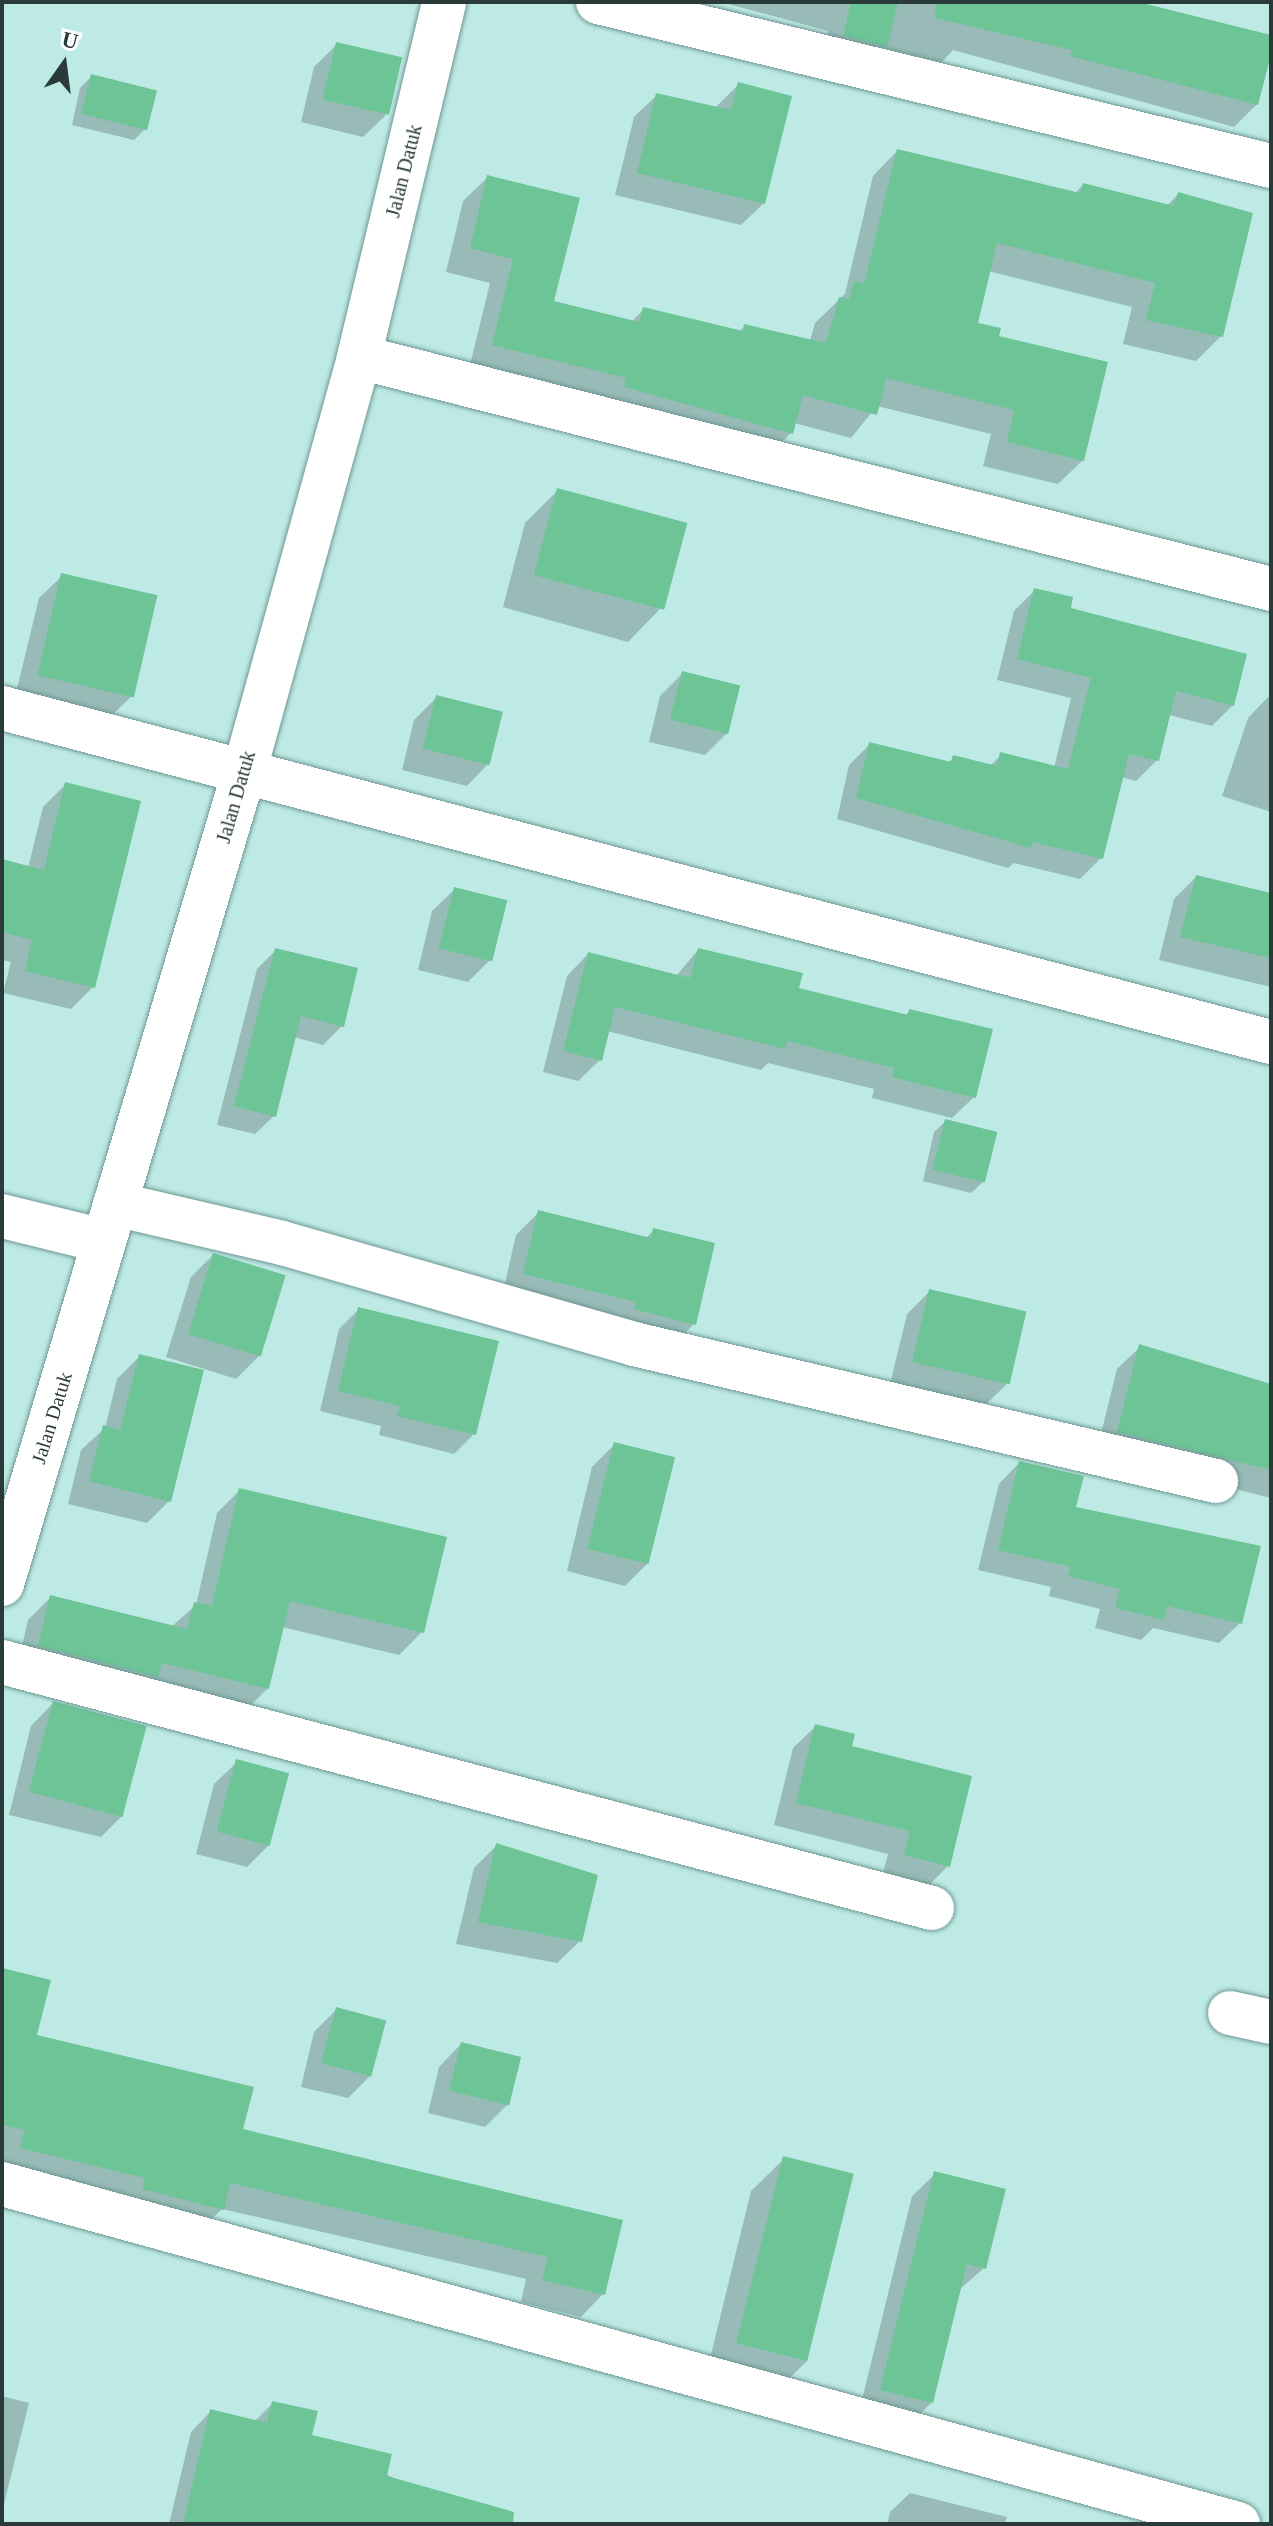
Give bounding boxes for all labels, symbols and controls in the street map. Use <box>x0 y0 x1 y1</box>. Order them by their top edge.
north arrow <box>24 24 104 104</box>
text: U <box>59 26 81 54</box>
street label: Jalan Datuk <box>381 122 427 220</box>
street label: Jalan Datuk <box>211 748 261 846</box>
street label: Jalan Datuk <box>27 1369 77 1467</box>

